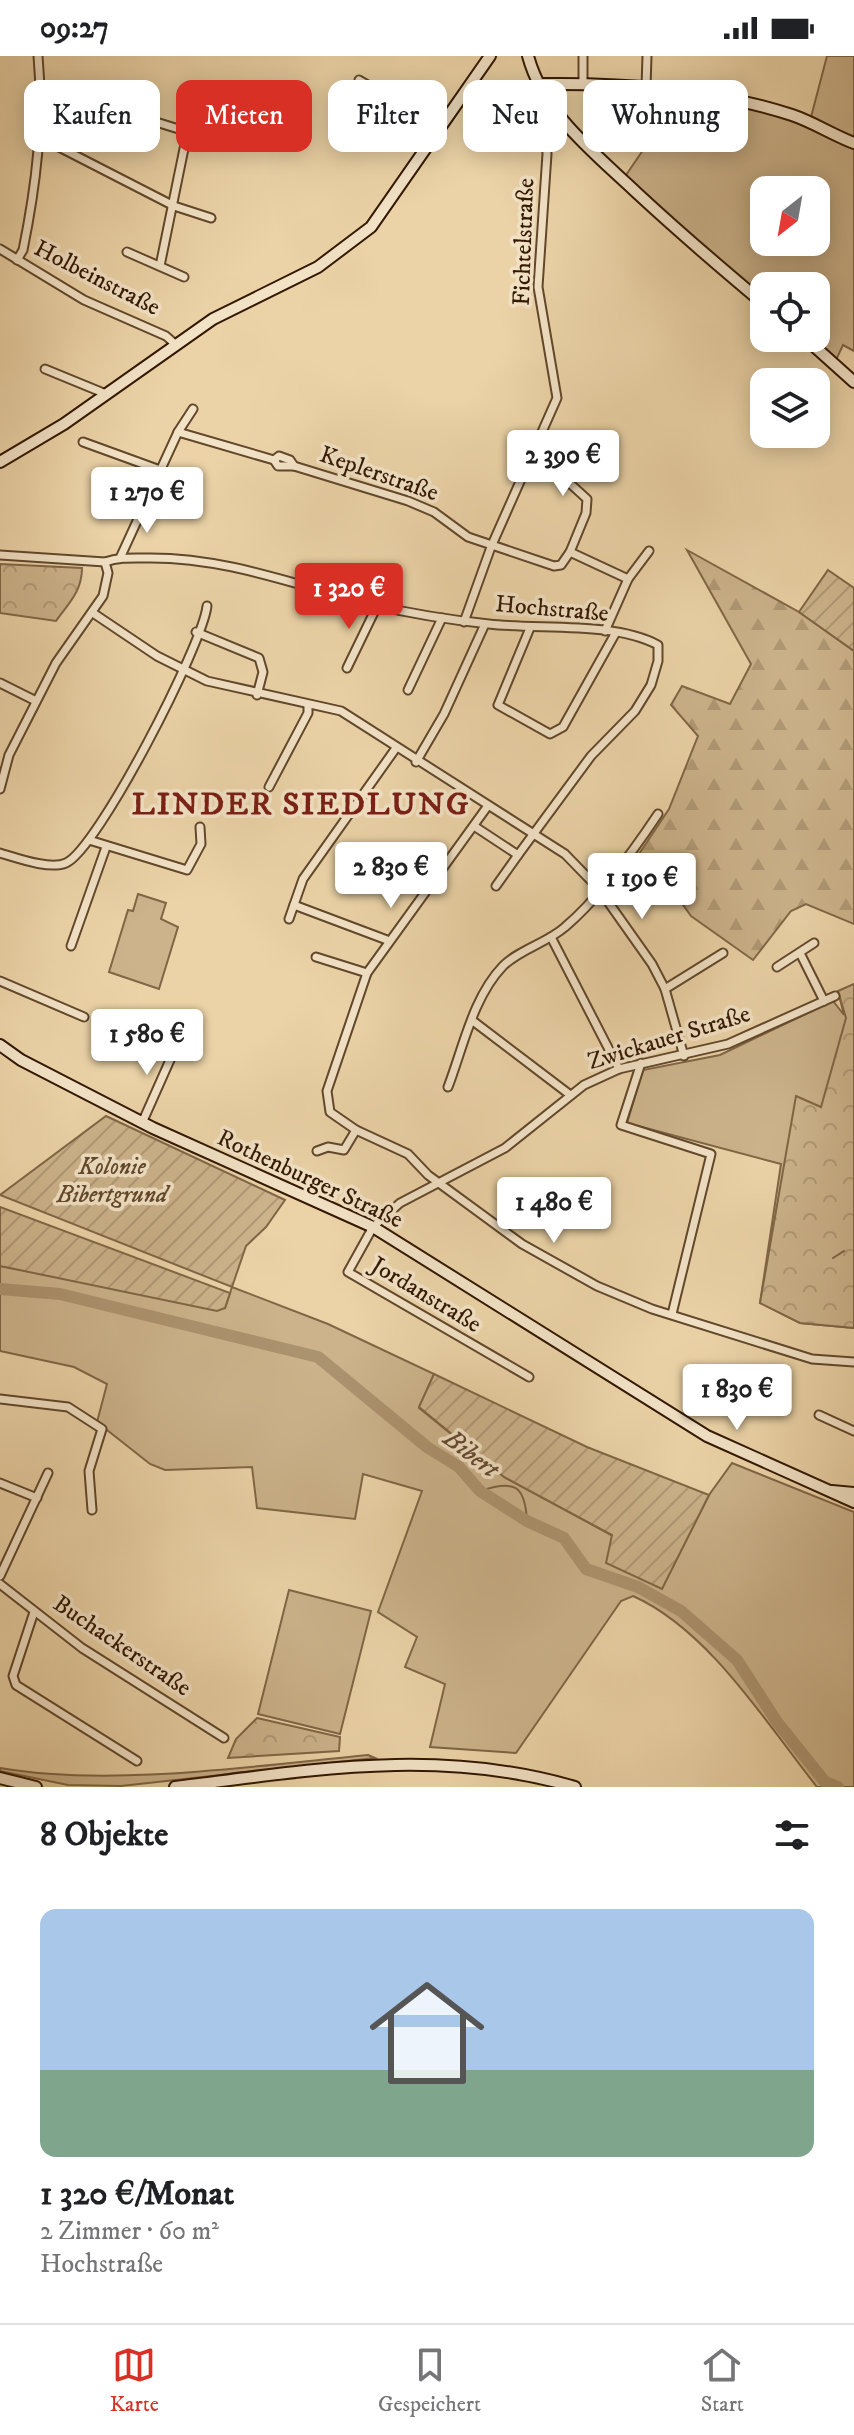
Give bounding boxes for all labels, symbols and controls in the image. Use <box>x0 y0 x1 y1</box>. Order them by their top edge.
text: 09:27 <box>40 10 109 47</box>
chip: Kaufen <box>24 80 160 152</box>
chip: Mieten <box>176 80 312 152</box>
chip: Filter <box>328 80 447 152</box>
chip: Neu <box>463 80 567 152</box>
chip: Wohnung <box>583 80 748 152</box>
north arrow <box>750 176 830 256</box>
map controls <box>750 176 830 448</box>
street label: Fichtelstraße <box>507 178 541 306</box>
street label: Holbeinstraße <box>29 233 165 323</box>
button: locate <box>750 272 830 352</box>
button: layers <box>750 368 830 448</box>
pin: 2 390 € <box>489 430 637 498</box>
text: 2 390 € <box>525 439 601 472</box>
street label: Keplerstraße <box>316 440 442 508</box>
pin: 1 270 € <box>73 467 221 535</box>
text: 1 270 € <box>109 476 185 509</box>
pin: 1 320 € <box>275 563 423 631</box>
text: 1 320 € <box>313 572 385 605</box>
street label: Hochstraße <box>494 589 610 629</box>
district label: LINDER SIEDLUNG <box>132 785 470 825</box>
pin: 2 830 € <box>317 842 465 910</box>
text: 2 830 € <box>353 851 429 884</box>
pin: 1 190 € <box>568 853 716 921</box>
text: 1 190 € <box>606 862 678 895</box>
street label: Zwickauer Straße <box>584 999 754 1077</box>
pin: 1 580 € <box>73 1009 221 1077</box>
text: 1 580 € <box>109 1018 185 1051</box>
street label: Rothenburger Straße <box>212 1123 408 1235</box>
park label: Kolonie Bibertgrund <box>56 1152 171 1210</box>
pin: 1 480 € <box>480 1177 628 1245</box>
text: 1 480 € <box>515 1186 593 1219</box>
street label: Jordanstraße <box>364 1249 487 1340</box>
pin: 1 830 € <box>663 1364 811 1432</box>
text: 1 830 € <box>701 1373 773 1406</box>
water label: Bibert <box>436 1422 507 1487</box>
street label: Buchackerstraße <box>47 1589 197 1703</box>
icon: filters <box>770 1813 814 1857</box>
text: 8 Objekte <box>40 1814 168 1856</box>
icon: home <box>355 1961 499 2105</box>
text: 1 320 €/Monat <box>40 2173 234 2215</box>
text: 2 Zimmer · 60 m² <box>40 2215 219 2248</box>
text: Hochstraße <box>40 2248 163 2281</box>
tab: Karte <box>110 2343 159 2418</box>
tab: Gespeichert <box>378 2343 481 2418</box>
tab: Start <box>700 2343 744 2418</box>

